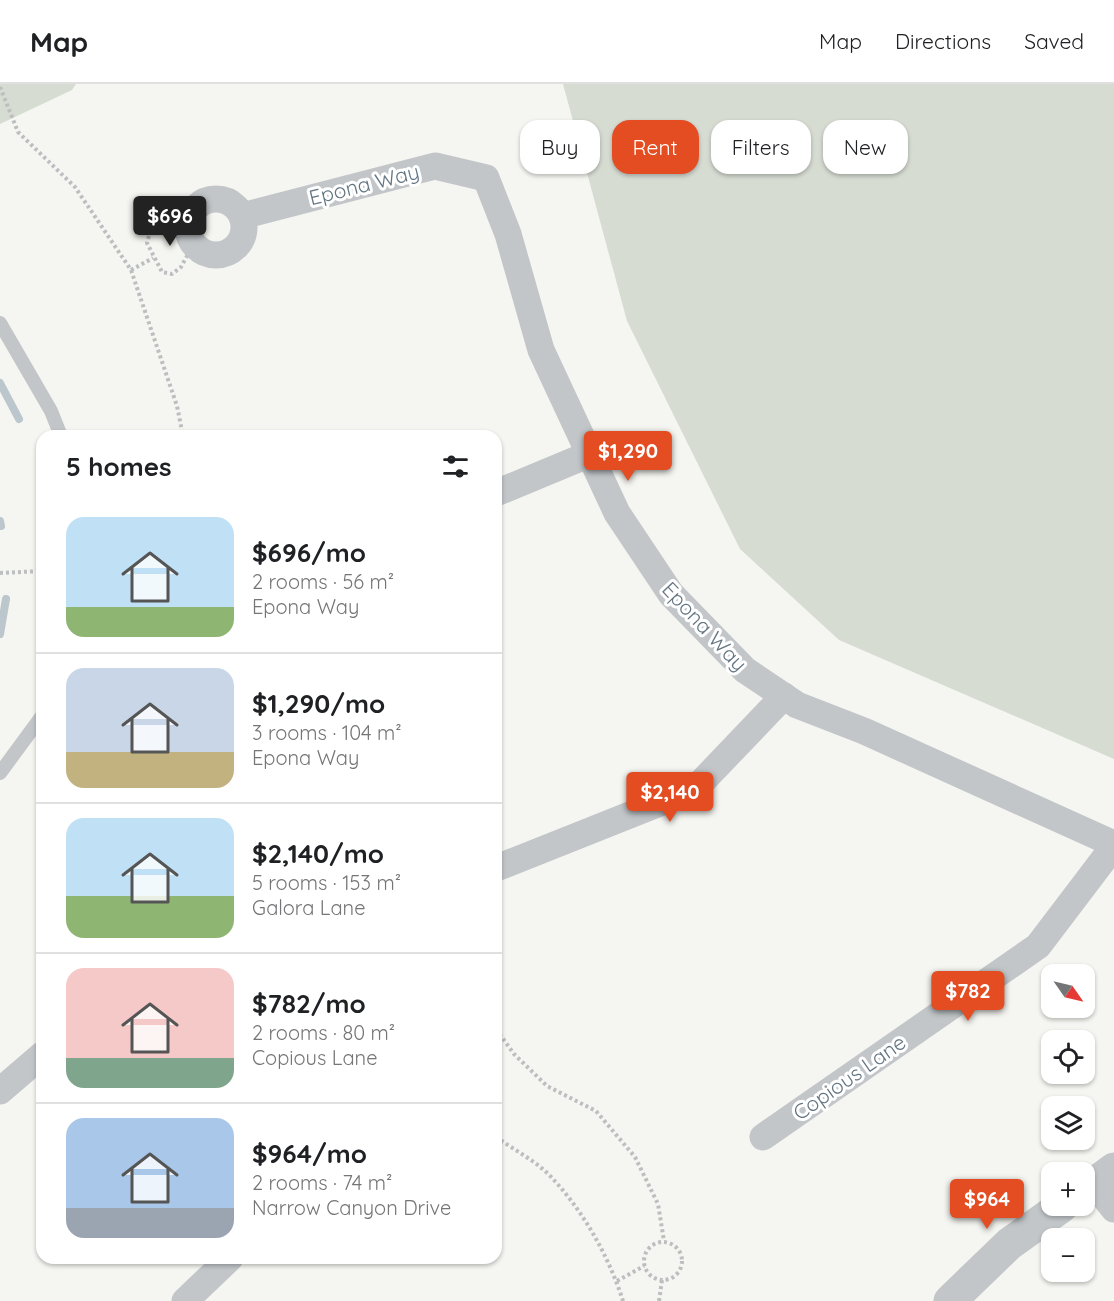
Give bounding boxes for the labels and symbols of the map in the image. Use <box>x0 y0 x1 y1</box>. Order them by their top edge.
street label: Epona Way <box>306 158 422 210</box>
pin: $696 <box>134 196 206 247</box>
pin: $1,290 <box>579 431 677 482</box>
street label: Epona Way <box>657 576 753 676</box>
pin: $2,140 <box>621 772 719 823</box>
north arrow <box>1041 964 1095 1018</box>
pin: $782 <box>932 971 1004 1022</box>
street label: Copious Lane <box>788 1029 910 1125</box>
pin: $964 <box>951 1179 1023 1230</box>

